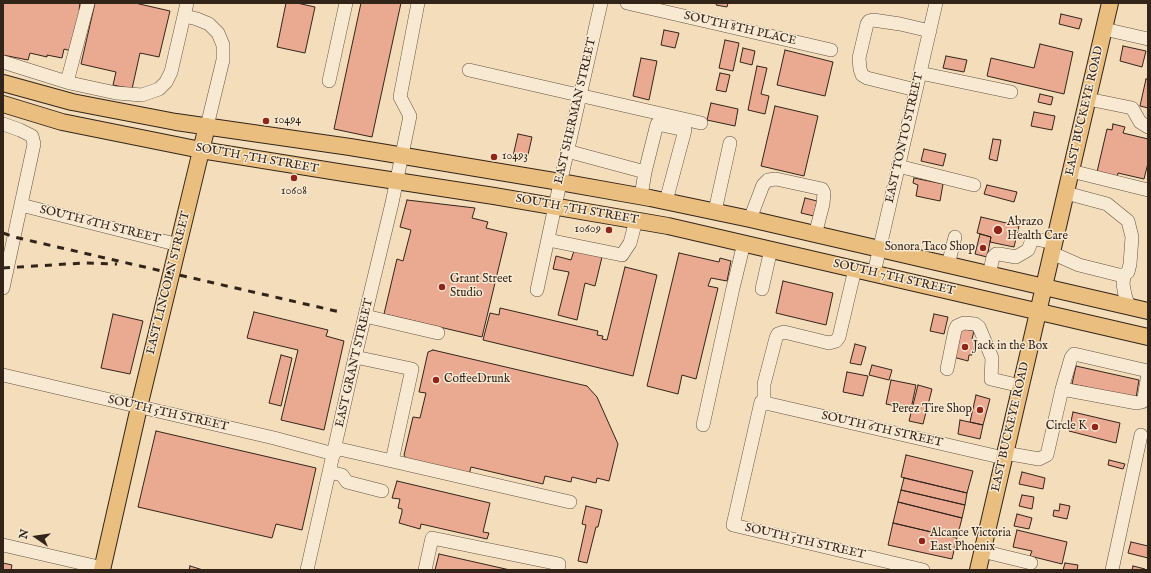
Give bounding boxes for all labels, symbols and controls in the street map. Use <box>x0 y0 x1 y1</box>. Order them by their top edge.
street label: SOUTH 8TH PLACE <box>683 9 797 49</box>
street label: EAST SHERMAN STREET <box>552 37 600 185</box>
street label: EAST BUCKEYE ROAD <box>1063 45 1107 177</box>
street label: EAST TONTO STREET <box>883 71 927 205</box>
place label: 10494 <box>274 114 301 128</box>
marker: 10494 <box>261 116 271 126</box>
street label: SOUTH 7TH STREET <box>194 141 320 177</box>
place label: 10493 <box>502 150 528 164</box>
marker: 10493 <box>489 152 499 162</box>
marker: 10608 <box>289 173 299 183</box>
place label: 10608 <box>281 185 307 199</box>
street label: SOUTH 7TH STREET <box>514 192 640 228</box>
street label: SOUTH 6TH STREET <box>38 203 162 247</box>
street label: EAST LINCOLN STREET <box>144 210 194 356</box>
place label: Abrazo Health Care <box>1007 216 1068 244</box>
place label: 10609 <box>574 223 601 237</box>
marker: Abrazo Health Care <box>992 224 1004 236</box>
marker: 10609 <box>604 225 614 235</box>
place label: Sonora Taco Shop <box>885 241 975 255</box>
marker: Sonora Taco Shop <box>978 243 988 253</box>
street label: SOUTH 7TH STREET <box>832 257 956 299</box>
place label: Grant Street Studio <box>450 273 512 301</box>
marker: Grant Street Studio <box>437 282 447 292</box>
street label: EAST GRANT STREET <box>333 297 377 429</box>
place label: Jack in the Box <box>973 340 1048 354</box>
marker: Jack in the Box <box>960 342 970 352</box>
street label: EAST BUCKEYE ROAD <box>989 361 1033 493</box>
place label: CoffeeDrunk <box>444 373 510 387</box>
marker: CoffeeDrunk <box>431 375 441 385</box>
street label: SOUTH 5TH STREET <box>106 393 230 435</box>
place label: Perez Tire Shop <box>892 403 972 417</box>
marker: Perez Tire Shop <box>975 405 985 415</box>
street label: SOUTH 6TH STREET <box>820 409 944 451</box>
place label: Circle K <box>1046 420 1087 434</box>
marker: Circle K <box>1090 422 1100 432</box>
north arrow <box>16 517 56 557</box>
street label: SOUTH 5TH STREET <box>743 521 867 563</box>
place label: Alcance Victoria East Phoenix <box>930 527 1011 555</box>
text: N <box>16 528 32 541</box>
marker: Alcance Victoria East Phoenix <box>917 536 927 546</box>

